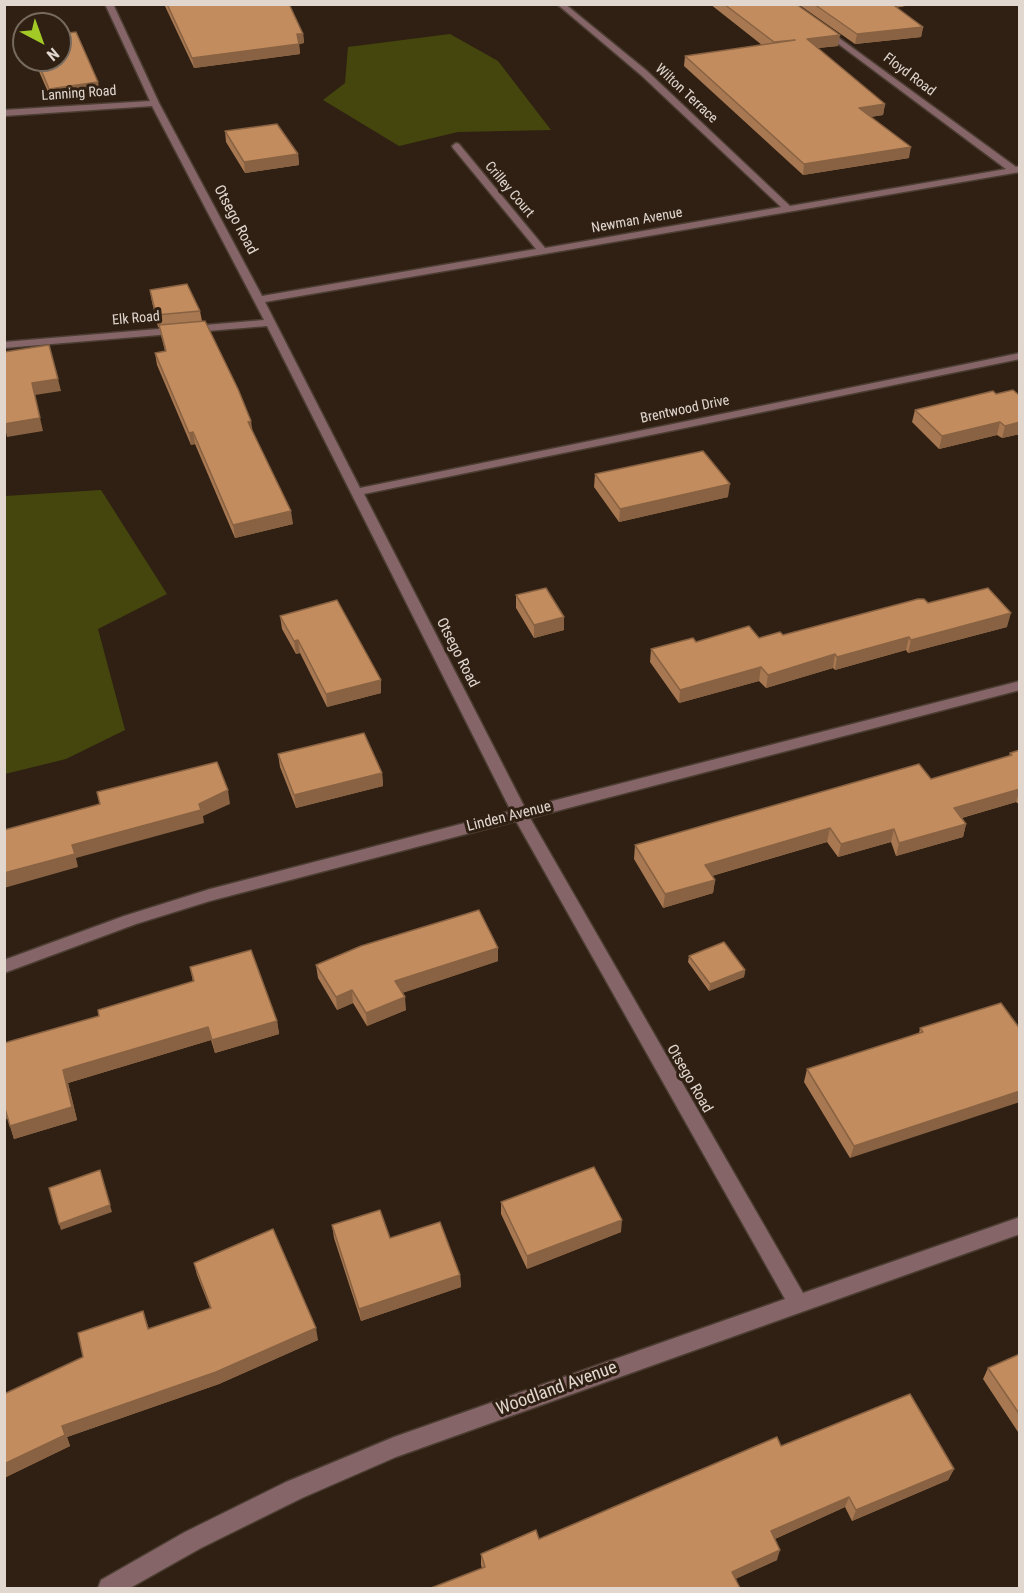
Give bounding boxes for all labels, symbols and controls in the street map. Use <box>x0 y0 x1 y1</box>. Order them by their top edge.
north arrow <box>12 12 72 72</box>
text: N <box>43 44 63 65</box>
street label: Floyd Road <box>880 50 938 100</box>
street label: Wilton Terrace <box>651 61 721 127</box>
street label: Lanning Road <box>41 83 117 105</box>
street label: Crilley Court <box>481 159 537 221</box>
street label: Otsego Road <box>209 182 261 258</box>
street label: Newman Avenue <box>590 205 684 237</box>
street label: Elk Road <box>111 309 161 329</box>
street label: Brentwood Drive <box>639 392 731 428</box>
street label: Otsego Road <box>432 615 482 691</box>
street label: Linden Avenue <box>465 798 553 836</box>
street label: Otsego Road <box>662 1042 716 1116</box>
street label: Woodland Avenue <box>494 1357 620 1421</box>

